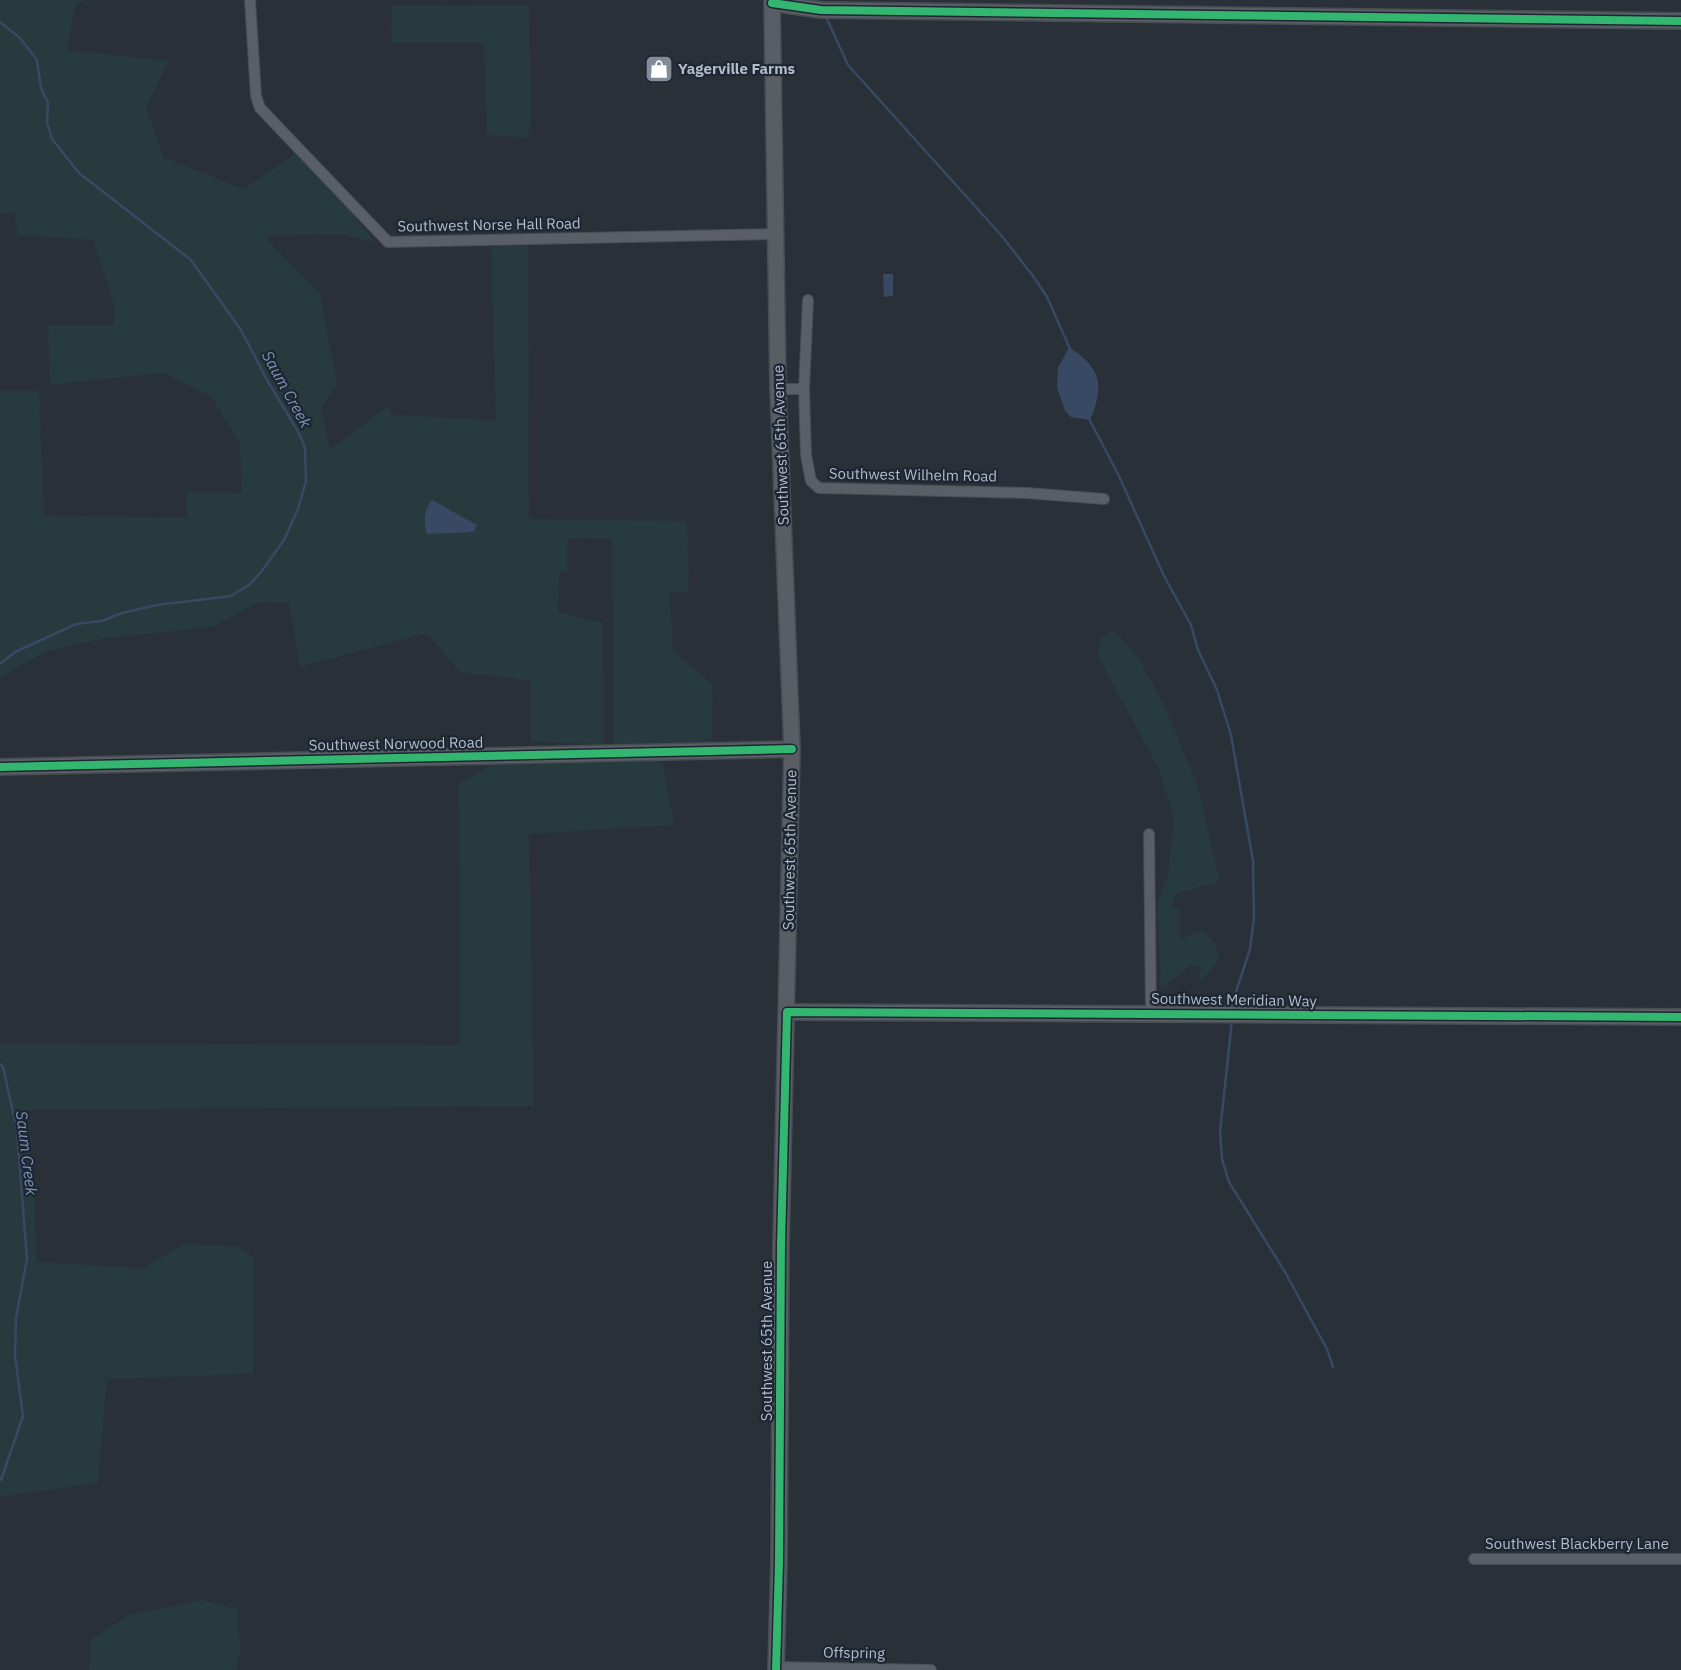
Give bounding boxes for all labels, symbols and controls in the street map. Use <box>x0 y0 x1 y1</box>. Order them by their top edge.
shop icon: Yagerville Farms <box>644 54 674 84</box>
place label: Yagerville Farms <box>678 59 796 78</box>
street label: Southwest Norse Hall Road <box>397 213 581 236</box>
water label: Saum Creek <box>258 347 317 432</box>
street label: Southwest 65th Avenue <box>768 365 793 526</box>
street label: Southwest Wilhelm Road <box>829 464 997 485</box>
street label: Southwest Norwood Road <box>309 732 483 755</box>
street label: Southwest 65th Avenue <box>779 770 800 930</box>
street label: Southwest Meridian Way <box>1151 989 1318 1010</box>
water label: Saum Creek <box>12 1110 42 1197</box>
street label: Southwest 65th Avenue <box>757 1261 776 1421</box>
street label: Southwest Blackberry Lane <box>1485 1534 1669 1553</box>
street label: Offspring <box>823 1642 885 1663</box>

